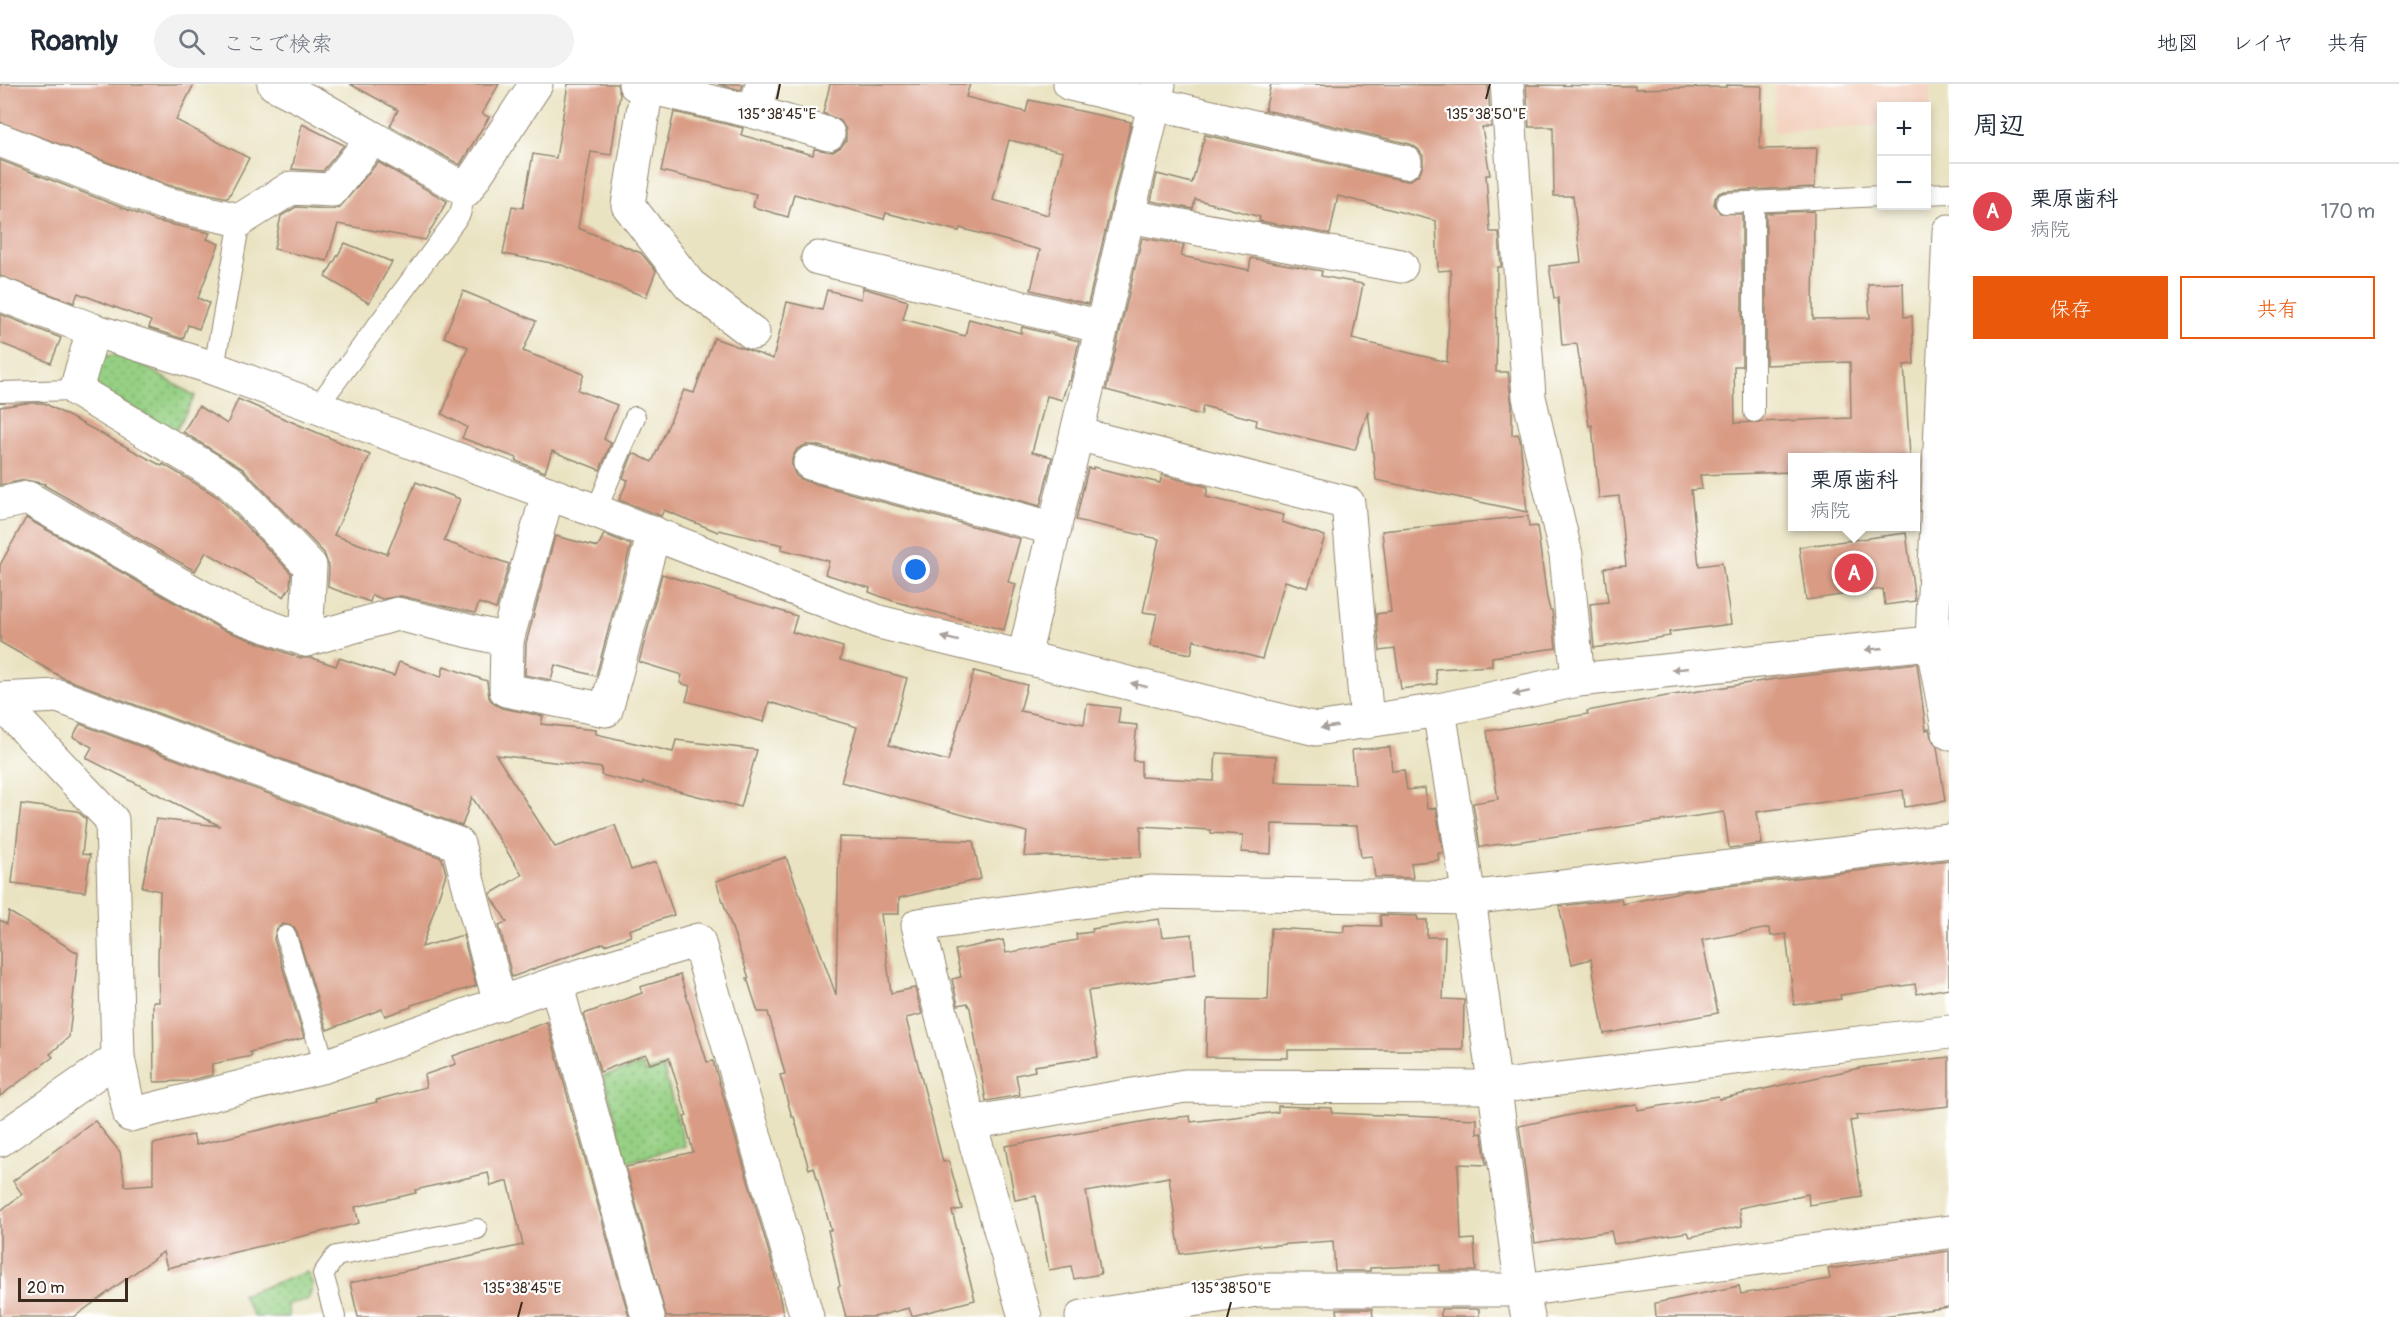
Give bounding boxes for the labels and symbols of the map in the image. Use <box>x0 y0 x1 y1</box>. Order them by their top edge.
text: 135°38'45"E <box>738 105 816 124</box>
text: 135°38'50"E <box>1446 105 1526 124</box>
pin: A <box>1834 550 1874 596</box>
your location <box>901 555 930 584</box>
one-way arrow <box>941 634 959 644</box>
one-way arrow <box>1865 644 1884 654</box>
one-way arrow <box>1671 665 1690 674</box>
one-way arrow <box>1130 680 1149 690</box>
one-way arrow <box>1512 688 1530 698</box>
one-way arrow <box>1319 722 1338 731</box>
scale bar <box>18 1275 128 1302</box>
text: 135°38'45"E <box>483 1279 561 1298</box>
text: 135°38'50"E <box>1191 1279 1271 1298</box>

